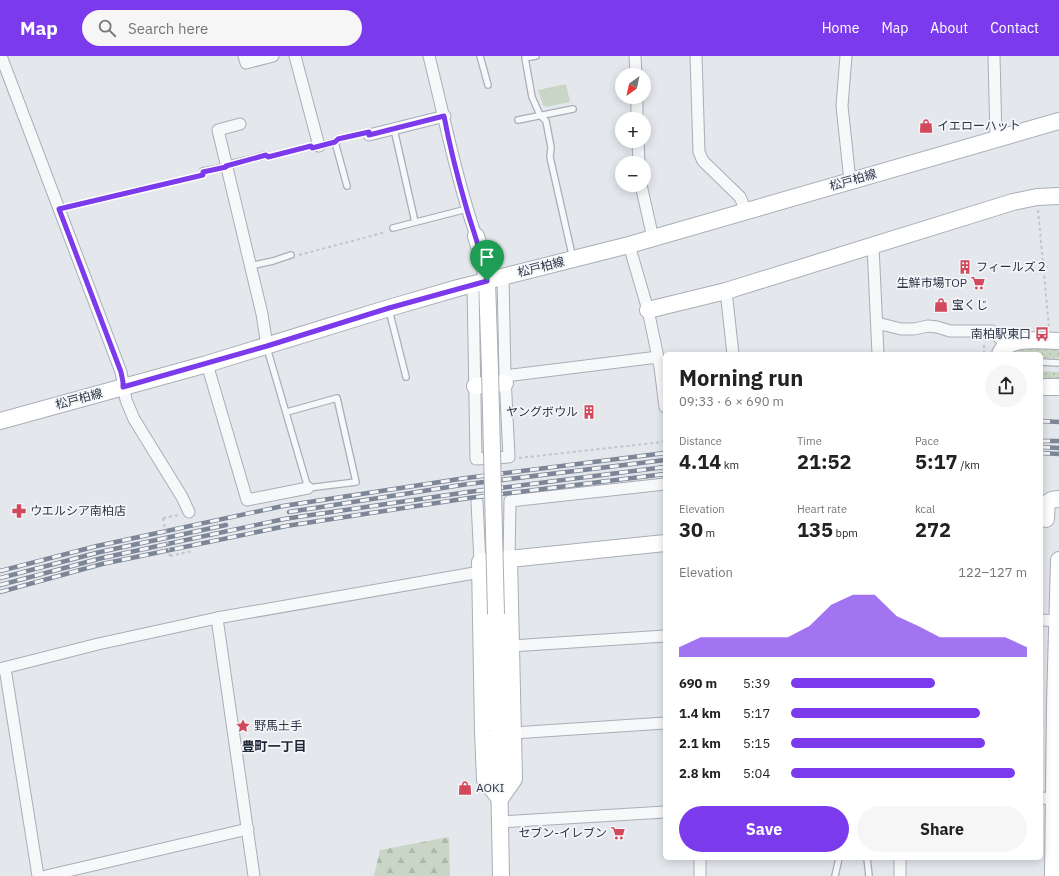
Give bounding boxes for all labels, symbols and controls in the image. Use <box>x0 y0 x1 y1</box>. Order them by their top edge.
search box <box>82 10 362 46</box>
text: Map <box>20 16 58 40</box>
icon: search <box>96 17 118 39</box>
text: Search here <box>128 19 208 38</box>
text: Home <box>822 19 859 37</box>
text: Map <box>881 19 908 37</box>
text: About <box>930 19 968 37</box>
text: Contact <box>990 19 1039 37</box>
north arrow <box>615 68 651 104</box>
map controls <box>615 68 651 192</box>
button: + <box>615 112 651 148</box>
shop icon: イエローハット <box>918 118 934 134</box>
place label: イエローハット <box>937 118 1021 133</box>
button: − <box>615 156 651 192</box>
street label: 松戸柏線 <box>828 166 878 193</box>
pin <box>470 240 504 281</box>
icon: arrive <box>476 246 498 268</box>
street label: 松戸柏線 <box>516 253 566 280</box>
building icon: フィールズ２ <box>957 259 973 275</box>
place label: フィールズ２ <box>976 259 1048 274</box>
place label: 生鮮市場TOP <box>897 275 967 290</box>
supermarket icon: 生鮮市場TOP <box>970 275 986 291</box>
shop icon: 宝くじ <box>933 297 949 313</box>
place label: 宝くじ <box>952 297 988 312</box>
place label: 南柏駅東口 <box>971 326 1031 341</box>
bus stop icon: 南柏駅東口 <box>1034 326 1050 342</box>
text: Morning run <box>679 363 803 392</box>
button: share <box>985 365 1027 407</box>
street label: 松戸柏線 <box>54 385 104 412</box>
text: 09:33 · 6 × 690 m <box>679 393 784 410</box>
place label: ヤングボウル <box>506 404 578 419</box>
building icon: ヤングボウル <box>581 404 597 420</box>
text: Distance <box>679 434 722 448</box>
text: Time <box>797 434 822 448</box>
text: Pace <box>915 434 939 448</box>
text: 4.14 <box>679 448 721 475</box>
text: 21:52 <box>797 448 852 475</box>
text: 5:17 <box>915 448 958 475</box>
text: km <box>721 458 739 472</box>
text: /km <box>958 458 980 472</box>
text: Elevation <box>679 502 725 516</box>
text: Heart rate <box>797 502 847 516</box>
text: kcal <box>915 502 935 516</box>
pharmacy icon: ウエルシア南柏店 <box>11 503 27 519</box>
place label: ウエルシア南柏店 <box>30 503 126 518</box>
text: 30 <box>679 516 703 543</box>
text: 135 <box>797 516 833 543</box>
text: 272 <box>915 516 951 543</box>
text: m <box>703 526 715 540</box>
text: bpm <box>833 526 858 540</box>
text: Elevation <box>679 564 733 581</box>
text: 122–127 m <box>958 564 1027 581</box>
text: 690 m <box>679 675 717 692</box>
text: 5:39 <box>743 675 770 692</box>
text: 1.4 km <box>679 705 721 722</box>
text: 5:17 <box>743 705 770 722</box>
place icon: 野馬土手 <box>235 718 251 734</box>
place label: 野馬土手 <box>254 718 302 733</box>
text: 2.1 km <box>679 735 721 752</box>
text: 5:15 <box>743 735 770 752</box>
district label: 豊町一丁目 <box>241 738 307 755</box>
text: 2.8 km <box>679 765 721 782</box>
text: 5:04 <box>743 765 770 782</box>
shop icon: AOKI <box>457 780 473 796</box>
place label: AOKI <box>476 780 505 795</box>
button: Save <box>679 806 849 852</box>
button: Share <box>857 806 1027 852</box>
place label: セブン-イレブン <box>518 825 607 840</box>
supermarket icon: セブン-イレブン <box>610 825 626 841</box>

